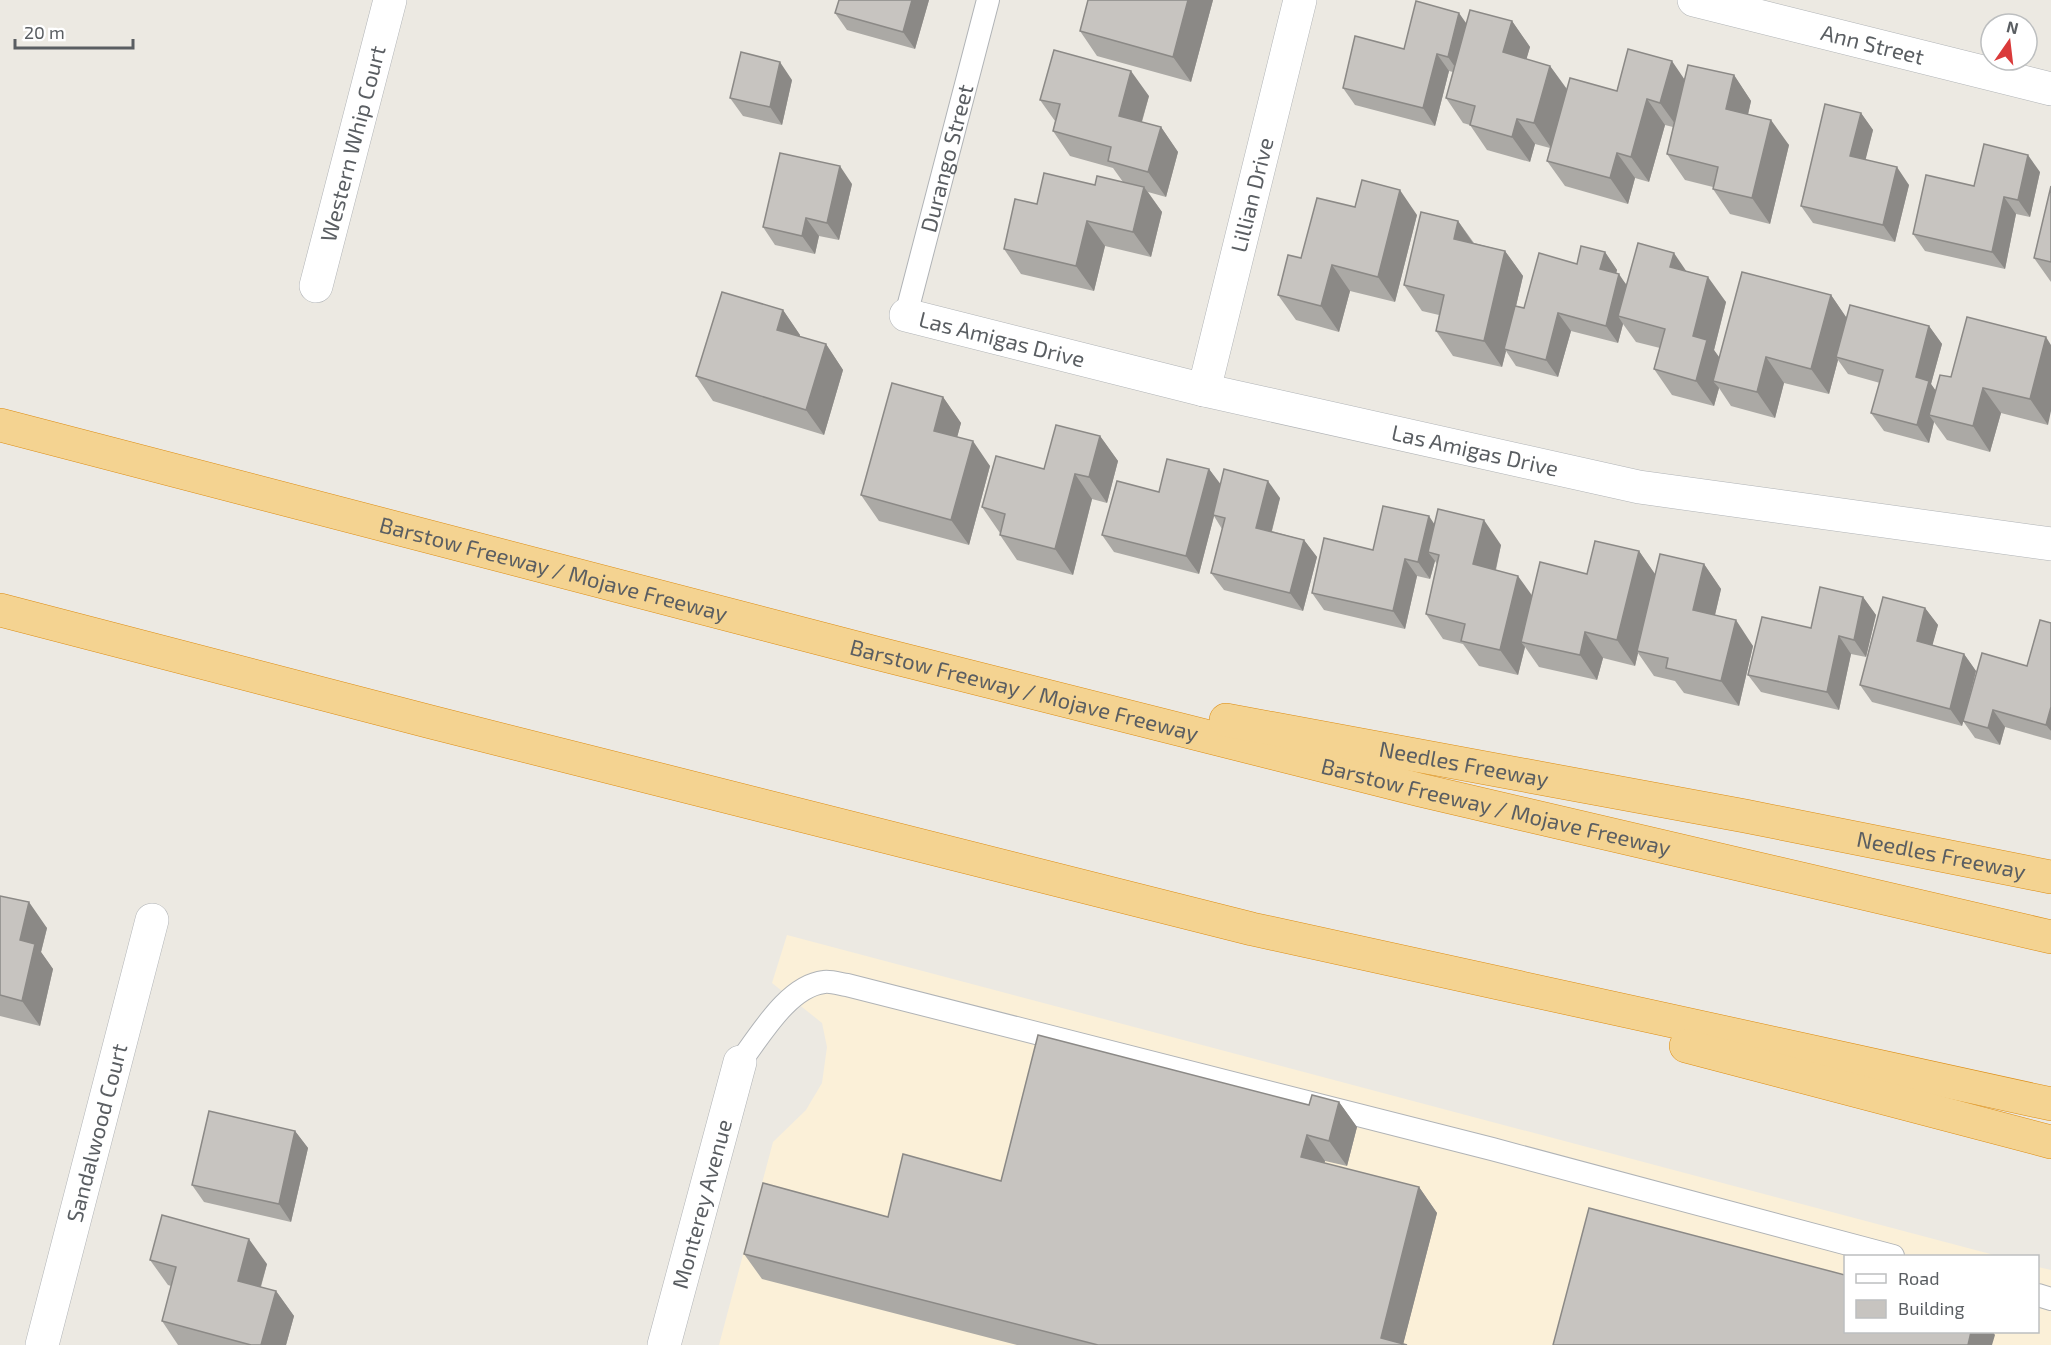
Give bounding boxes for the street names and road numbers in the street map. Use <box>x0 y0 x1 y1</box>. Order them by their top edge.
street label: Ann Street <box>1819 18 1927 69</box>
street label: Western Whip Court <box>314 43 390 244</box>
street label: Durango Street <box>914 81 978 235</box>
street label: Lillian Drive <box>1224 134 1278 255</box>
street label: Las Amigas Drive <box>917 305 1088 372</box>
street label: Las Amigas Drive <box>1389 418 1561 481</box>
street label: Barstow Freeway / Mojave Freeway <box>377 510 731 626</box>
street label: Barstow Freeway / Mojave Freeway <box>847 633 1202 746</box>
street label: Needles Freeway <box>1377 735 1551 791</box>
street label: Barstow Freeway / Mojave Freeway <box>1319 752 1674 860</box>
street label: Needles Freeway <box>1855 825 2029 884</box>
street label: Sandalwood Court <box>60 1041 131 1225</box>
street label: Monterey Avenue <box>666 1116 736 1291</box>

